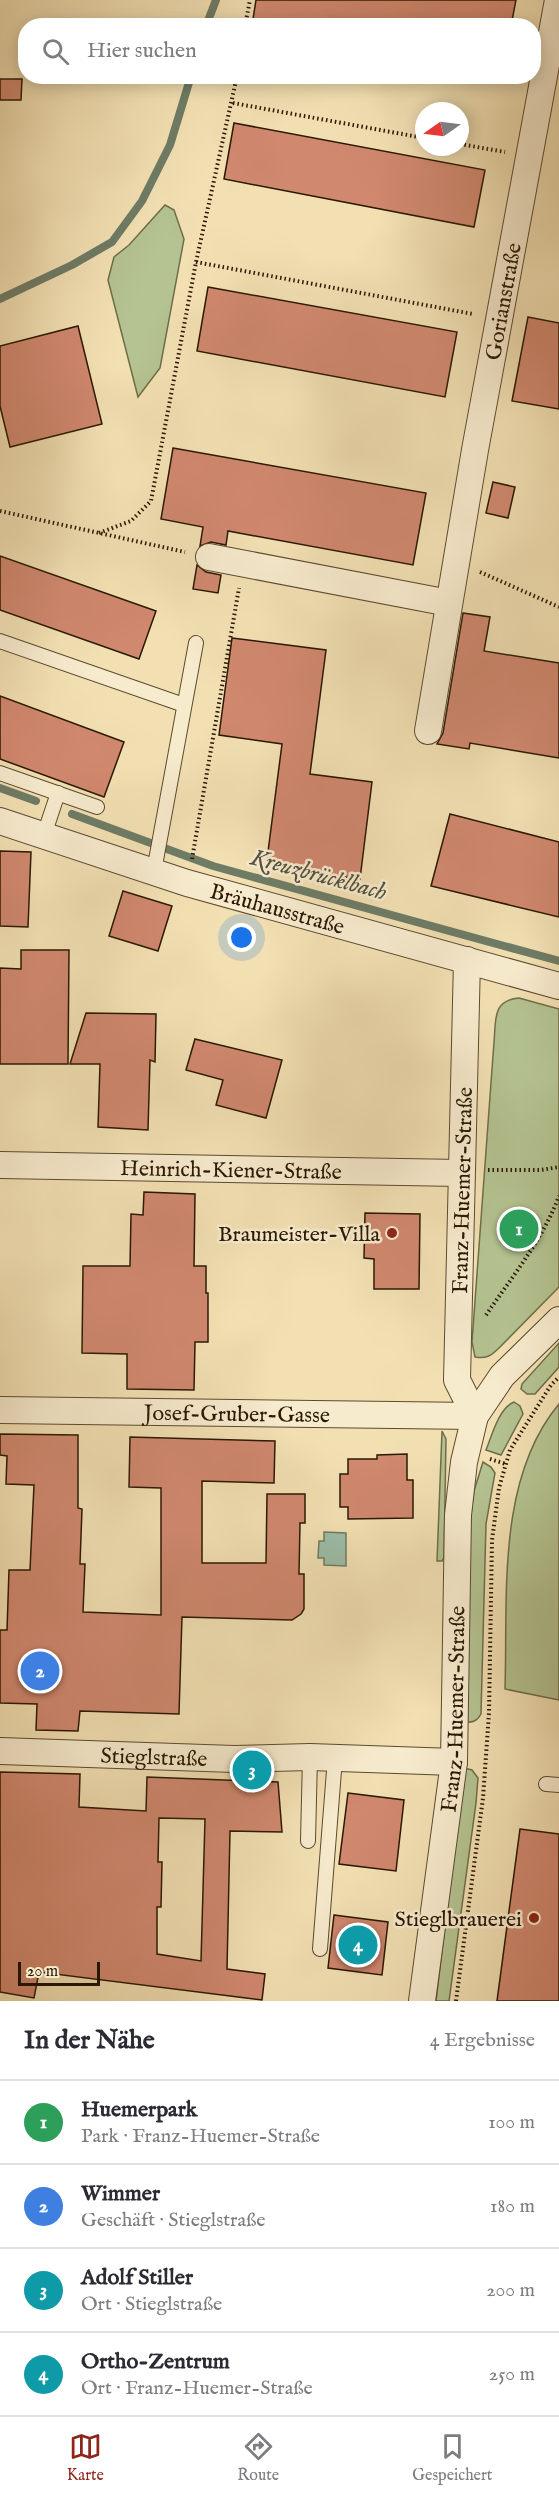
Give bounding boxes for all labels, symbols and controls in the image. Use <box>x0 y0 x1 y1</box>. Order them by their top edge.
search box <box>18 18 541 84</box>
icon: search <box>39 35 72 68</box>
text: Hier suchen <box>87 37 197 65</box>
north arrow <box>415 102 469 156</box>
street label: Gorianstraße <box>480 241 529 363</box>
water label: Kreuzbrücklbach <box>246 842 390 908</box>
street label: Bräuhausstraße <box>207 878 347 942</box>
your location <box>227 923 256 952</box>
street label: Franz-Huemer-Straße <box>447 1087 480 1294</box>
street label: Heinrich-Kiener-Straße <box>120 1155 342 1187</box>
pin: 1 <box>500 1206 538 1252</box>
place label: Braumeister-Villa <box>218 1221 380 1249</box>
marker: Braumeister-Villa <box>385 1226 399 1240</box>
street label: Josef-Gruber-Gasse <box>141 1400 330 1430</box>
street label: Franz-Huemer-Straße <box>435 1606 473 1814</box>
pin: 2 <box>20 1648 60 1694</box>
street label: Stieglstraße <box>100 1742 208 1774</box>
pin: 3 <box>232 1748 272 1792</box>
place label: Stieglbrauerei <box>394 1906 522 1934</box>
marker: Stieglbrauerei <box>527 1911 541 1925</box>
pin: 4 <box>338 1922 378 1968</box>
scale bar <box>18 1959 100 1986</box>
text: 20 m <box>27 1962 58 1982</box>
text: In der Nähe <box>24 2024 155 2057</box>
text: 4 Ergebnisse <box>430 2028 535 2053</box>
text: Huemerpark <box>81 2096 197 2124</box>
text: 1 <box>40 2110 47 2135</box>
text: 100 m <box>488 2110 535 2135</box>
text: Park · Franz-Huemer-Straße <box>81 2124 320 2149</box>
text: Wimmer <box>81 2180 160 2208</box>
text: 2 <box>39 2194 48 2219</box>
text: 180 m <box>490 2194 535 2219</box>
text: Geschäft · Stieglstraße <box>81 2208 266 2233</box>
text: Adolf Stiller <box>81 2264 193 2292</box>
text: 3 <box>40 2278 47 2303</box>
text: 200 m <box>486 2278 535 2303</box>
text: Ort · Stieglstraße <box>81 2292 222 2317</box>
text: Ortho-Zentrum <box>81 2348 230 2376</box>
text: 4 <box>39 2362 48 2387</box>
text: 250 m <box>489 2362 535 2387</box>
text: Ort · Franz-Huemer-Straße <box>81 2376 313 2401</box>
tab: Karte <box>67 2430 104 2486</box>
tab: Route <box>237 2430 279 2486</box>
tab: Gespeichert <box>412 2430 492 2486</box>

